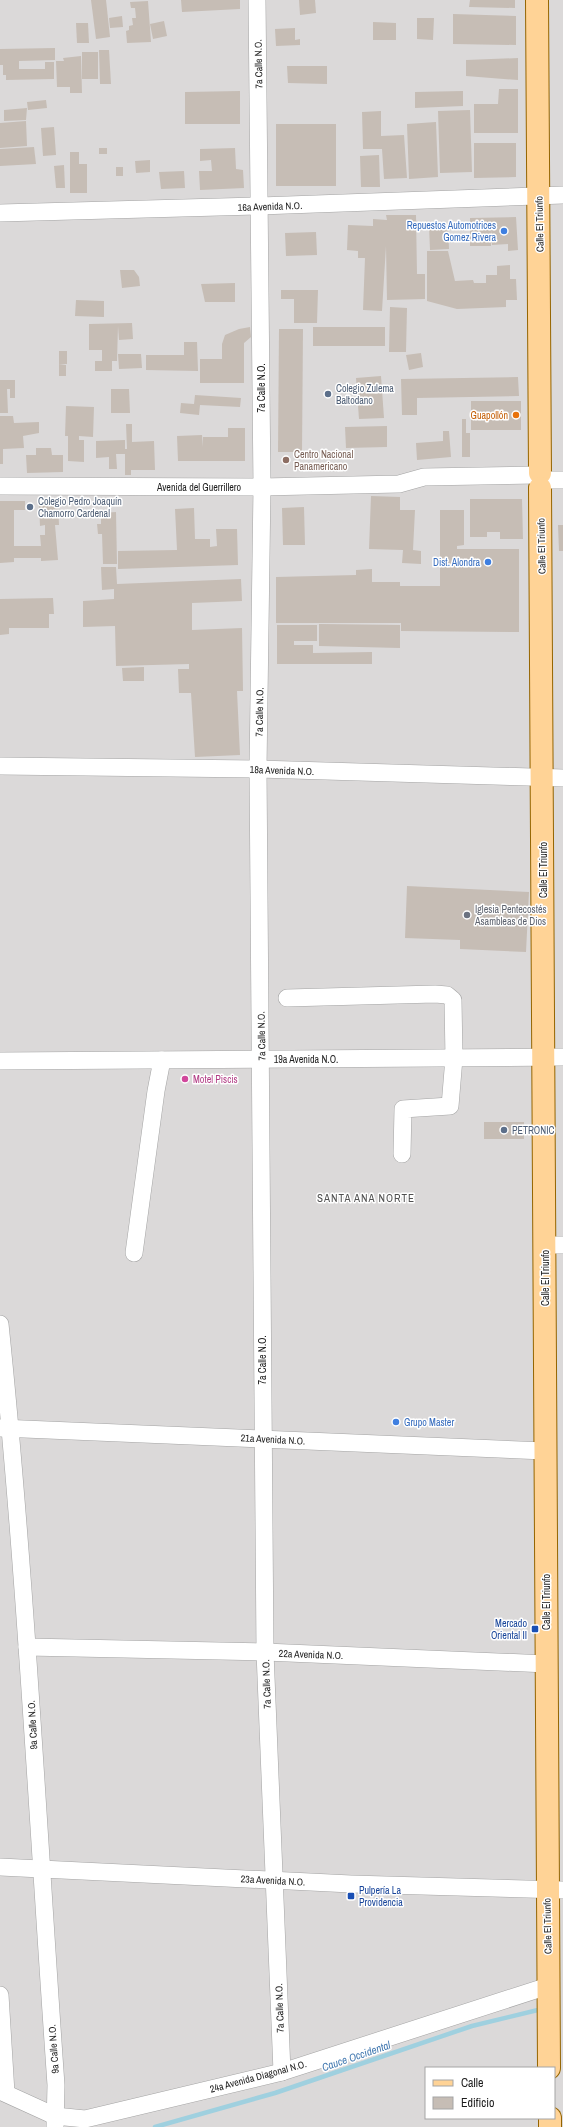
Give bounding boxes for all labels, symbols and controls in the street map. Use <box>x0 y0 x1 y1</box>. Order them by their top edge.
street label: 7a Calle N.O. <box>252 39 265 89</box>
street label: Calle El Triunfo <box>533 195 546 252</box>
street label: 16a Avenida N.O. <box>238 199 303 214</box>
place label: Repuestos Automotrices Gomez Rivera <box>407 219 496 244</box>
marker: Repuestos Automotrices Gomez Rivera <box>499 226 509 236</box>
street label: 7a Calle N.O. <box>255 363 268 413</box>
place label: Colegio Zulema Baltodano <box>336 382 394 407</box>
marker: Colegio Zulema Baltodano <box>323 389 333 399</box>
place label: Guapollón <box>471 409 508 422</box>
marker: Guapollón <box>511 410 521 420</box>
place label: Centro Nacional Panamericano <box>294 448 353 473</box>
marker: Centro Nacional Panamericano <box>281 455 291 465</box>
street label: Avenida del Guerrillero <box>156 481 242 494</box>
place label: Colegio Pedro Joaquín Chamorro Cardenal <box>38 495 122 520</box>
marker: Colegio Pedro Joaquín Chamorro Cardenal <box>25 502 35 512</box>
street label: Calle El Triunfo <box>535 517 548 574</box>
place label: Dist. Alondra <box>433 556 480 569</box>
marker: Dist. Alondra <box>483 557 493 567</box>
street label: 7a Calle N.O. <box>253 687 266 737</box>
street label: 18a Avenida N.O. <box>249 763 314 778</box>
street label: Calle El Triunfo <box>537 842 550 898</box>
place label: Iglesia Pentecostés Asambleas de Dios <box>474 903 547 928</box>
marker: Iglesia Pentecostés Asambleas de Dios <box>462 910 472 920</box>
street label: 7a Calle N.O. <box>255 1011 268 1061</box>
street label: 19a Avenida N.O. <box>274 1053 338 1066</box>
place label: Motel Piscis <box>193 1073 238 1086</box>
marker: Motel Piscis <box>180 1074 190 1084</box>
place label: PETRONIC <box>512 1124 554 1137</box>
marker: PETRONIC <box>499 1125 509 1135</box>
district label: SANTA ANA NORTE <box>317 1191 415 1205</box>
street label: Calle El Triunfo <box>539 1250 552 1306</box>
street label: 7a Calle N.O. <box>256 1335 269 1385</box>
place label: Grupo Master <box>404 1416 454 1429</box>
marker: Grupo Master <box>391 1417 401 1427</box>
street label: 21a Avenida N.O. <box>240 1431 306 1448</box>
street label: Calle El Triunfo <box>540 1574 553 1630</box>
place label: Mercado Oriental II <box>491 1617 527 1642</box>
marker: Mercado Oriental II <box>530 1624 540 1634</box>
street label: 22a Avenida N.O. <box>278 1647 343 1662</box>
street label: 7a Calle N.O. <box>259 1659 274 1709</box>
street label: 9a Calle N.O. <box>25 1700 40 1750</box>
street label: 23a Avenida N.O. <box>240 1872 306 1889</box>
place label: Pulpería La Providencia <box>359 1884 403 1909</box>
marker: Pulpería La Providencia <box>346 1891 356 1901</box>
street label: Calle El Triunfo <box>541 1897 554 1954</box>
street label: 7a Calle N.O. <box>272 1983 287 2033</box>
street label: 9a Calle N.O. <box>45 2024 62 2074</box>
water label: Cauce Occidental <box>320 2037 393 2074</box>
street label: 24a Avenida Diagonal N.O. <box>208 2057 308 2096</box>
legend <box>425 2067 555 2119</box>
text: Calle <box>461 2075 483 2091</box>
text: Edificio <box>461 2095 494 2111</box>

